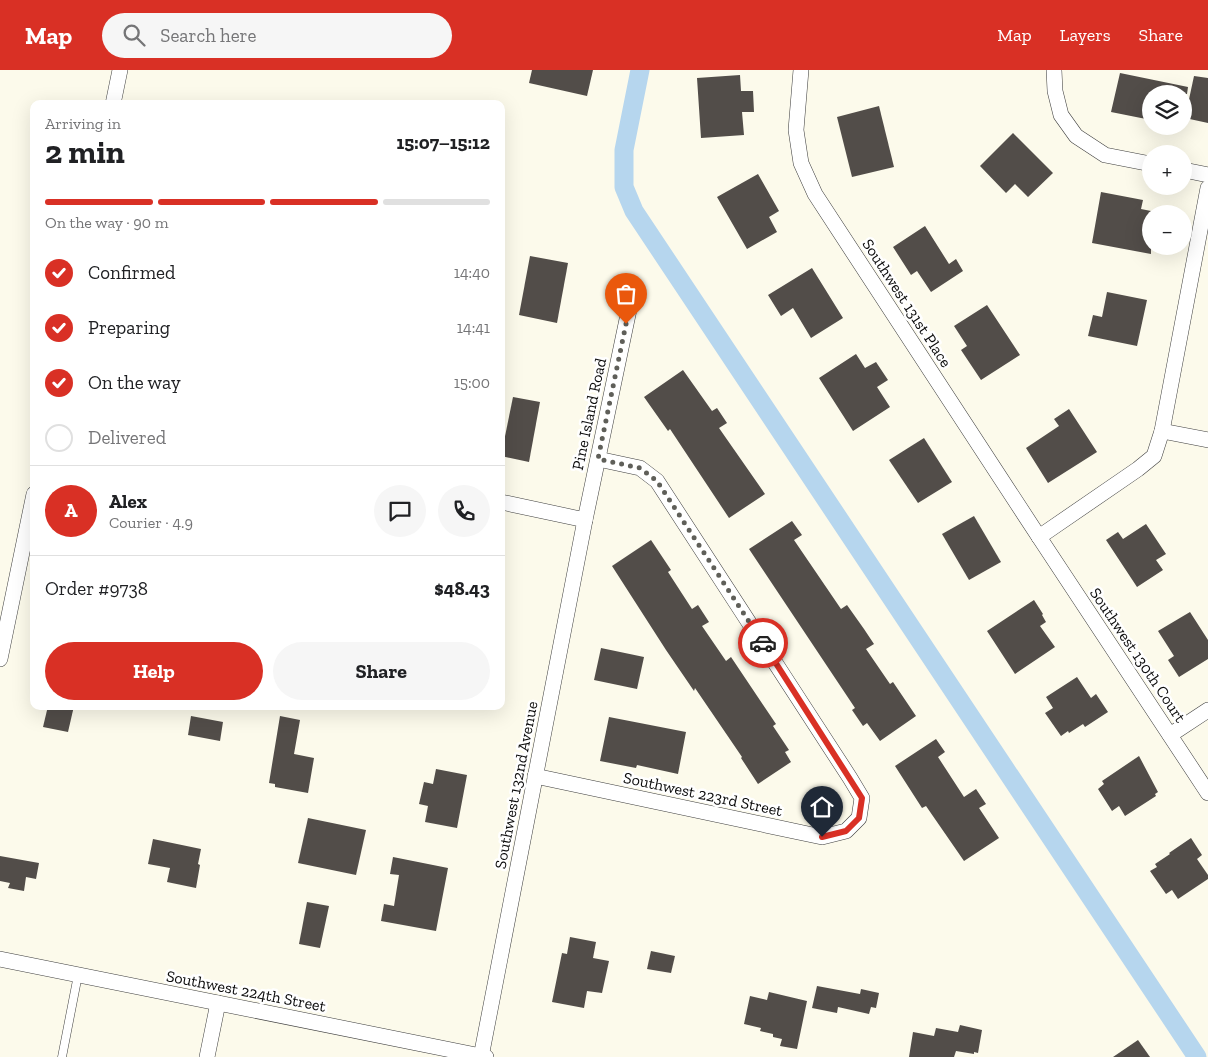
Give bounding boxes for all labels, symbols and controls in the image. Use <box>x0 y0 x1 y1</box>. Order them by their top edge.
search box <box>102 13 452 58</box>
text: Map <box>25 21 72 50</box>
icon: search <box>120 21 148 49</box>
text: Search here <box>160 24 257 47</box>
text: Map <box>997 24 1032 46</box>
text: Layers <box>1060 24 1111 46</box>
text: Share <box>1139 24 1183 46</box>
map controls <box>1142 85 1192 255</box>
button: layers <box>1142 85 1192 135</box>
text: Arriving in <box>45 114 121 133</box>
text: 15:07–15:12 <box>396 131 490 154</box>
text: 2 min <box>45 133 125 171</box>
button: + <box>1142 145 1192 195</box>
button: − <box>1142 205 1192 255</box>
text: On the way · 90 m <box>45 213 169 232</box>
street label: Southwest 131st Place <box>858 235 956 371</box>
icon: check <box>45 259 73 287</box>
text: Confirmed <box>88 261 175 284</box>
text: 14:40 <box>454 263 490 282</box>
pin <box>605 273 647 324</box>
icon: bag <box>612 280 640 308</box>
icon: check <box>45 314 73 342</box>
text: Preparing <box>88 316 170 339</box>
text: 14:41 <box>457 318 490 337</box>
street label: Pine Island Road <box>568 356 610 472</box>
icon: check <box>45 369 73 397</box>
text: On the way <box>88 371 181 394</box>
text: 15:00 <box>454 373 490 392</box>
text: Delivered <box>88 426 166 449</box>
button: chat <box>374 485 426 537</box>
button: phone <box>438 485 490 537</box>
text: Alex <box>109 490 147 513</box>
text: A <box>64 499 78 522</box>
text: Courier · 4.9 <box>109 513 193 532</box>
text: Order #9738 <box>45 577 148 600</box>
text: $48.43 <box>434 577 490 600</box>
street label: Southwest 130th Court <box>1086 584 1190 726</box>
courier <box>738 618 788 668</box>
icon: car <box>749 629 777 657</box>
button: Help <box>45 642 263 700</box>
button: Share <box>273 642 490 700</box>
street label: Southwest 132nd Avenue <box>490 700 542 870</box>
street label: Southwest 223rd Street <box>622 768 784 820</box>
pin <box>801 786 843 837</box>
icon: home <box>808 793 836 821</box>
street label: Southwest 224th Street <box>165 966 327 1016</box>

